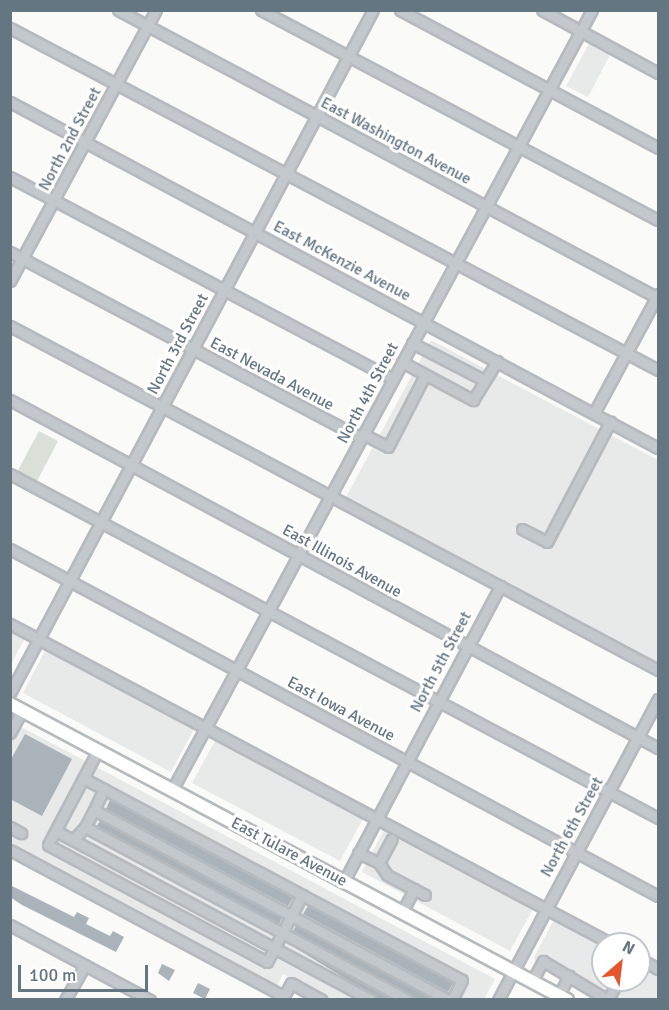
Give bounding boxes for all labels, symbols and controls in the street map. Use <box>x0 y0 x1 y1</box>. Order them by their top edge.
street label: North 2nd Street <box>35 84 105 194</box>
street label: East Washington Avenue <box>318 93 474 189</box>
street label: East McKenzie Avenue <box>270 217 414 305</box>
street label: North 3rd Street <box>143 290 213 398</box>
street label: East Nevada Avenue <box>207 333 337 415</box>
street label: North 4th Street <box>333 339 403 447</box>
street label: East Illinois Avenue <box>279 520 405 602</box>
street label: North 5th Street <box>406 608 476 716</box>
street label: East Iowa Avenue <box>284 673 398 745</box>
street label: North 6th Street <box>537 774 607 880</box>
street label: East Tulare Avenue <box>228 813 350 891</box>
north arrow <box>591 932 651 992</box>
text: N <box>619 936 638 959</box>
scale bar <box>21 953 152 991</box>
text: 100 m <box>29 964 76 986</box>

